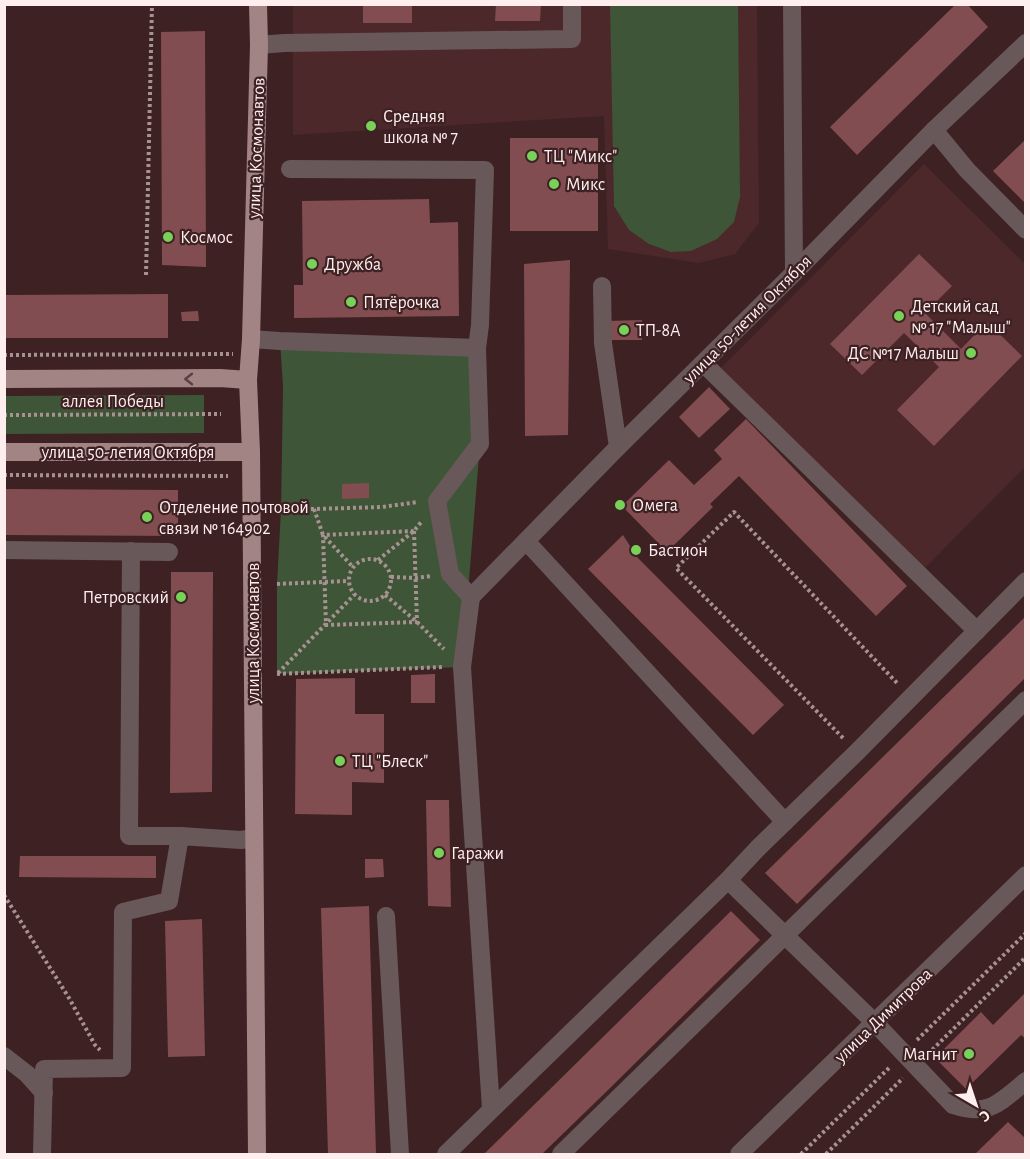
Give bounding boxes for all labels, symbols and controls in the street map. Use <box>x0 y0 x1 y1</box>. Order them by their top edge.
street label: улица Космонавтов <box>246 78 268 220</box>
place label: Средняя школа № 7 <box>383 108 458 147</box>
marker: Средняя школа № 7 <box>364 119 378 133</box>
place label: ТЦ "Микс" <box>544 148 617 166</box>
marker: ТЦ "Микс" <box>525 149 539 163</box>
place label: Микс <box>566 176 605 194</box>
marker: Микс <box>547 177 561 191</box>
place label: Космос <box>180 229 233 247</box>
marker: Космос <box>161 230 175 244</box>
street label: улица 50-летия Октября <box>679 251 815 388</box>
place label: Дружба <box>324 255 381 274</box>
marker: Дружба <box>305 257 319 271</box>
place label: Пятёрочка <box>363 294 440 312</box>
marker: Пятёрочка <box>344 295 358 309</box>
place label: Детский сад № 17 "Малыш" <box>911 298 1011 337</box>
marker: Детский сад № 17 "Малыш" <box>892 309 906 323</box>
place label: ТП-8А <box>636 322 681 340</box>
marker: ТП-8А <box>617 323 631 337</box>
place label: ДС №17 Малыш <box>847 345 959 363</box>
marker: ДС №17 Малыш <box>964 346 978 360</box>
one-way arrow <box>185 372 194 385</box>
street label: аллея Победы <box>62 392 164 411</box>
street label: улица 50-летия Октября <box>40 443 215 462</box>
place label: Омега <box>632 497 678 515</box>
marker: Омега <box>613 498 627 512</box>
place label: Отделение почтовой связи № 164902 <box>159 499 309 538</box>
marker: Отделение почтовой связи № 164902 <box>140 510 154 524</box>
place label: Бастион <box>648 542 708 560</box>
marker: Бастион <box>629 543 643 557</box>
street label: улица Космонавтов <box>245 563 263 704</box>
place label: Петровский <box>82 589 169 607</box>
marker: Петровский <box>174 590 188 604</box>
place label: ТЦ "Блеск" <box>352 753 428 771</box>
marker: ТЦ "Блеск" <box>333 754 347 768</box>
place label: Гаражи <box>451 845 504 863</box>
marker: Гаражи <box>432 846 446 860</box>
street label: улица Димитрова <box>831 965 936 1067</box>
place label: Магнит <box>903 1046 958 1064</box>
marker: Магнит <box>962 1047 976 1061</box>
north arrow <box>946 1075 1006 1135</box>
text: С <box>976 1107 993 1125</box>

